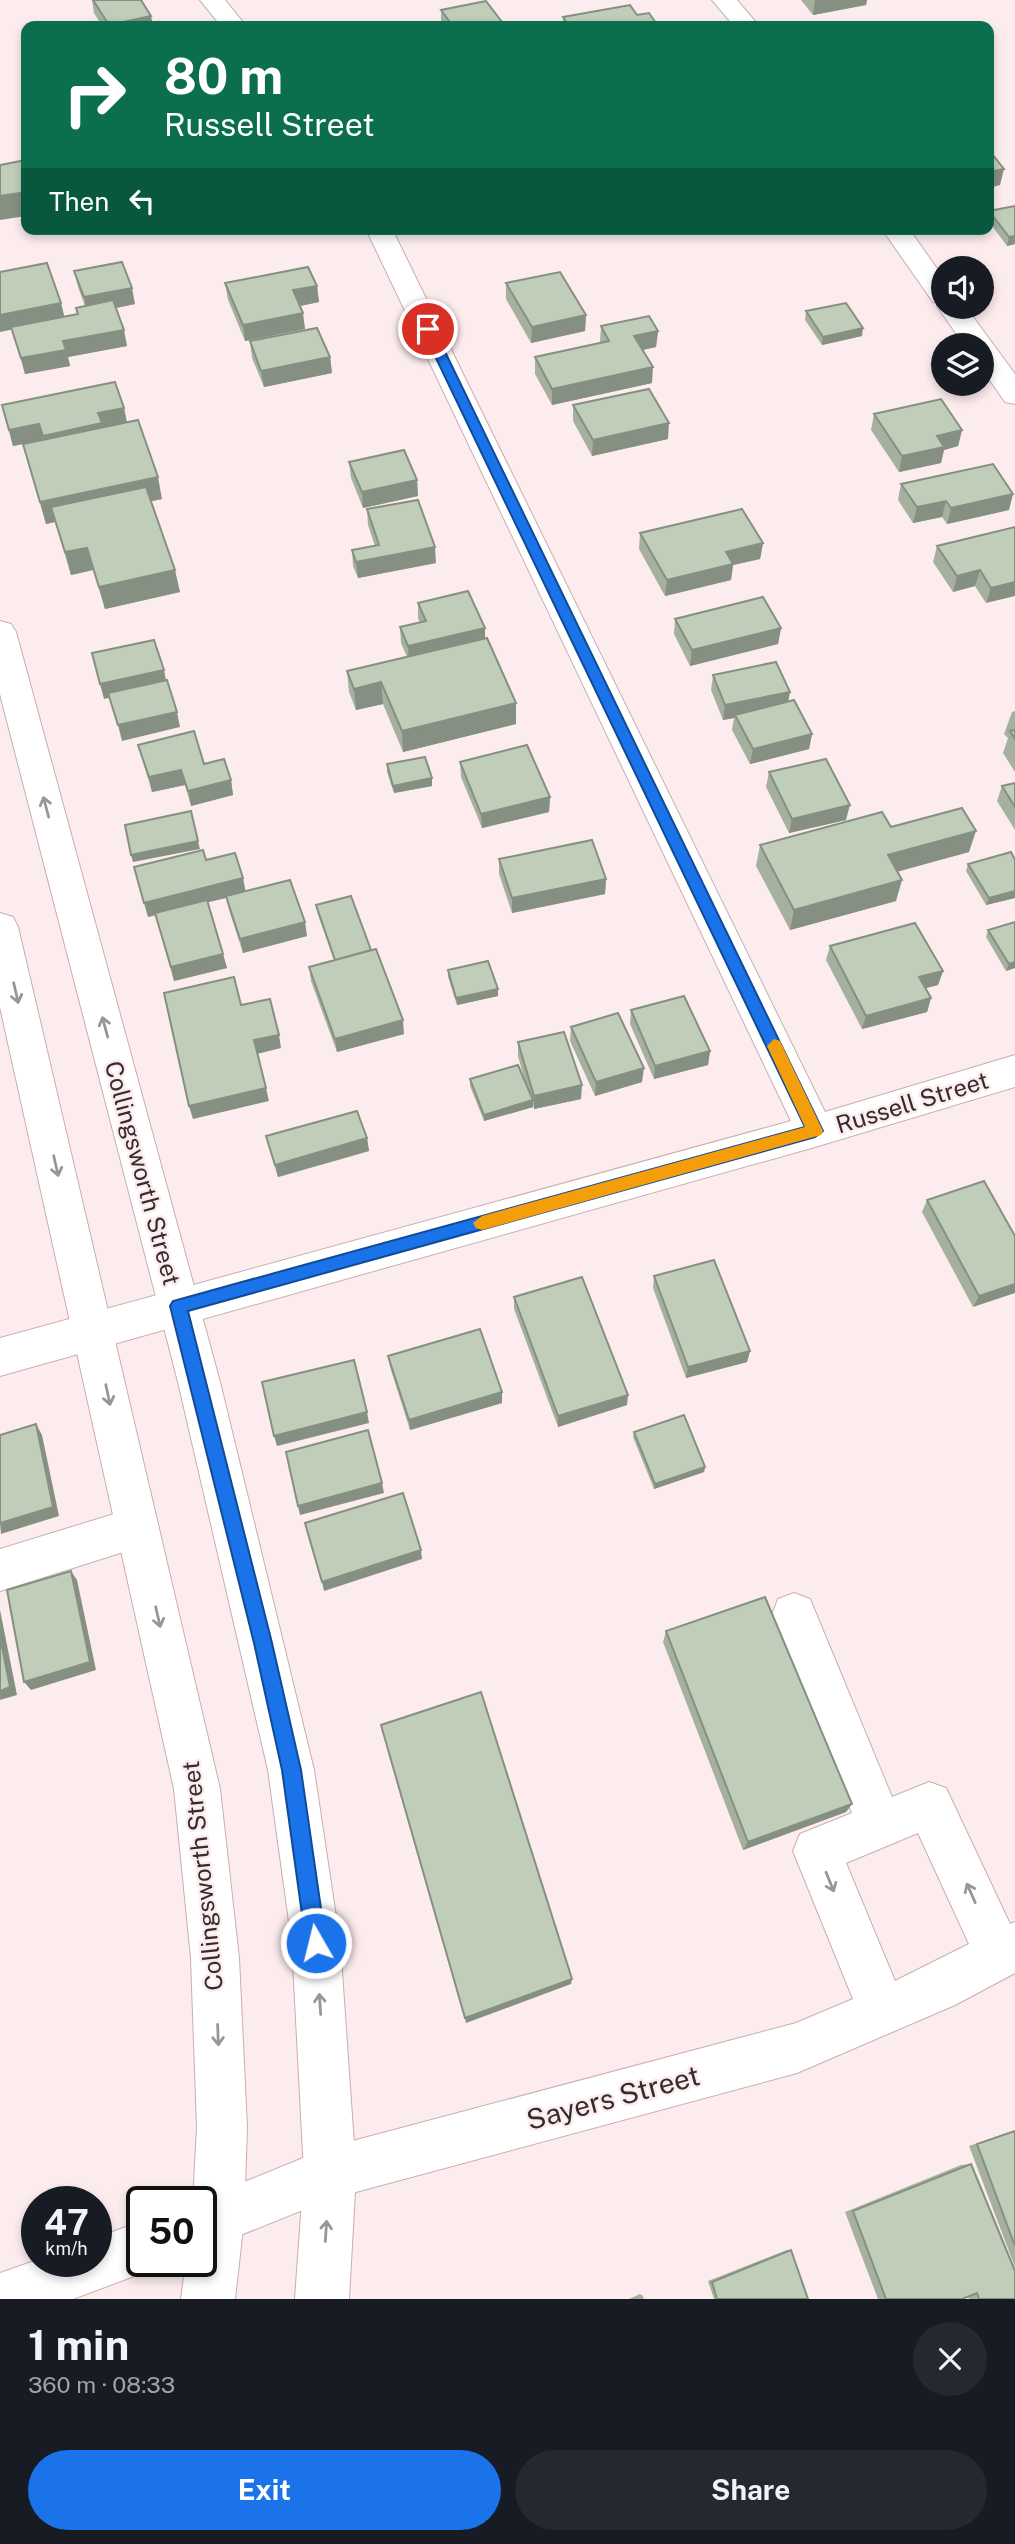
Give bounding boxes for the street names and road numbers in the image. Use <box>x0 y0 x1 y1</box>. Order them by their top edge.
street label: Collingsworth Street <box>100 1058 186 1288</box>
street label: Russell Street <box>832 1066 992 1138</box>
street label: Collingsworth Street <box>176 1760 228 1992</box>
street label: Sayers Street <box>523 2058 703 2136</box>

